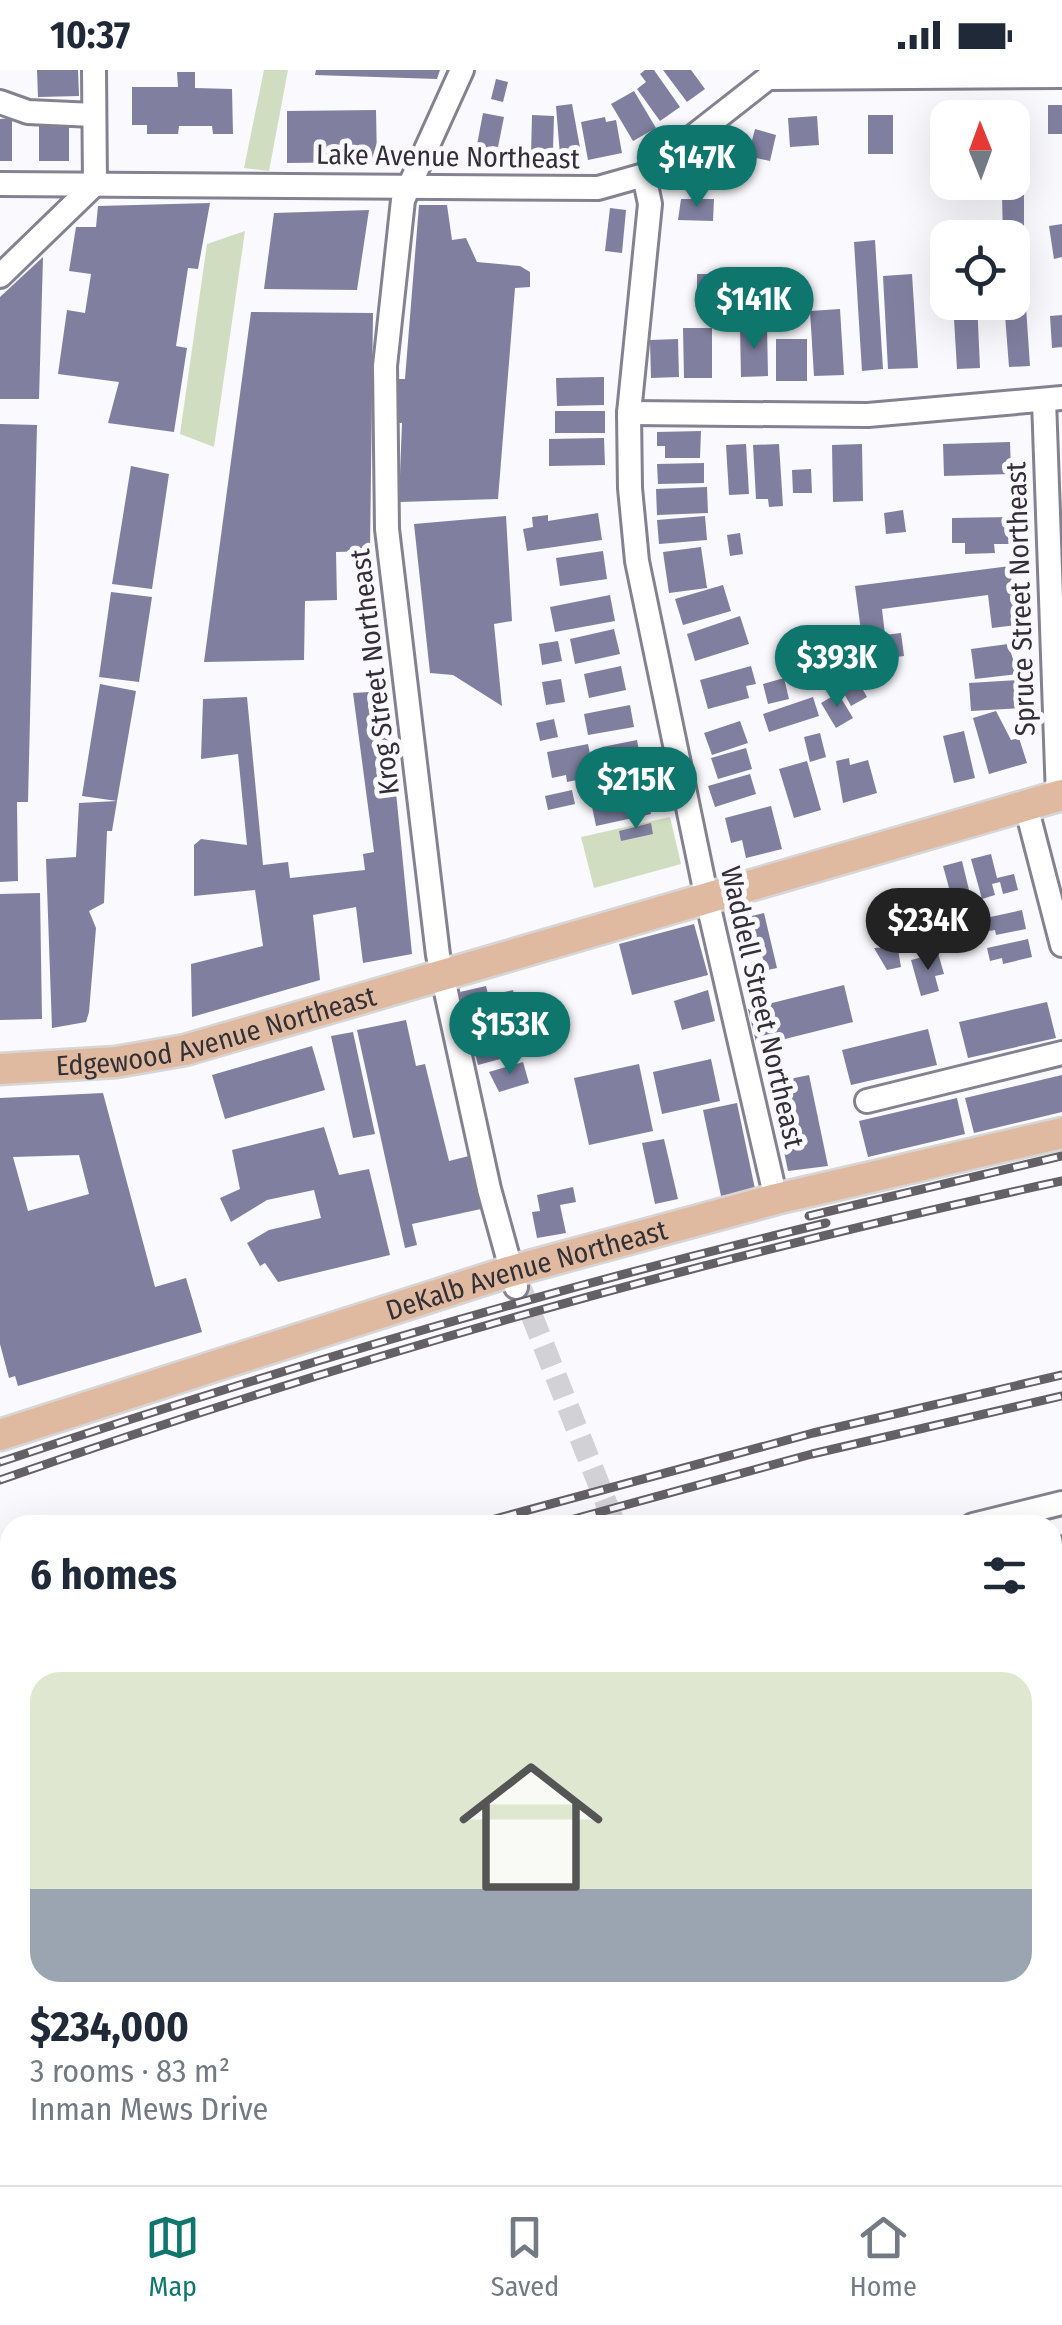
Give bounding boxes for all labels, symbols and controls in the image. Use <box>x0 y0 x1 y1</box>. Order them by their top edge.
text: 10:37 <box>50 12 130 58</box>
north arrow <box>930 100 1030 200</box>
map controls <box>930 100 1030 320</box>
pin: $147K <box>627 125 767 210</box>
street label: Lake Avenue Northeast <box>316 138 581 175</box>
text: $147K <box>659 138 735 176</box>
button: locate <box>930 220 1030 320</box>
pin: $141K <box>684 267 824 352</box>
text: $141K <box>717 280 791 318</box>
street label: Spruce Street Northeast <box>999 461 1042 737</box>
street label: Krog Street Northeast <box>343 546 406 797</box>
pin: $393K <box>767 625 907 710</box>
text: $393K <box>797 638 877 676</box>
pin: $215K <box>566 747 706 832</box>
text: $215K <box>597 760 675 798</box>
street label: Waddell Street Northeast <box>714 863 811 1152</box>
pin: $234K <box>858 888 998 973</box>
text: $234K <box>888 901 968 939</box>
street label: Edgewood Avenue Northeast <box>55 979 380 1083</box>
pin: $153K <box>440 992 580 1077</box>
text: $153K <box>471 1005 549 1043</box>
street label: DeKalb Avenue Northeast <box>382 1213 672 1327</box>
icon: filters <box>977 1548 1032 1603</box>
text: 6 homes <box>30 1550 177 1600</box>
icon: home <box>441 1737 621 1917</box>
text: $234,000 <box>30 2002 189 2052</box>
text: 3 rooms · 83 m² <box>30 2052 230 2090</box>
text: Inman Mews Drive <box>30 2090 268 2128</box>
tab: Map <box>145 2210 200 2303</box>
tab: Saved <box>491 2210 559 2303</box>
tab: Home <box>850 2210 917 2303</box>

